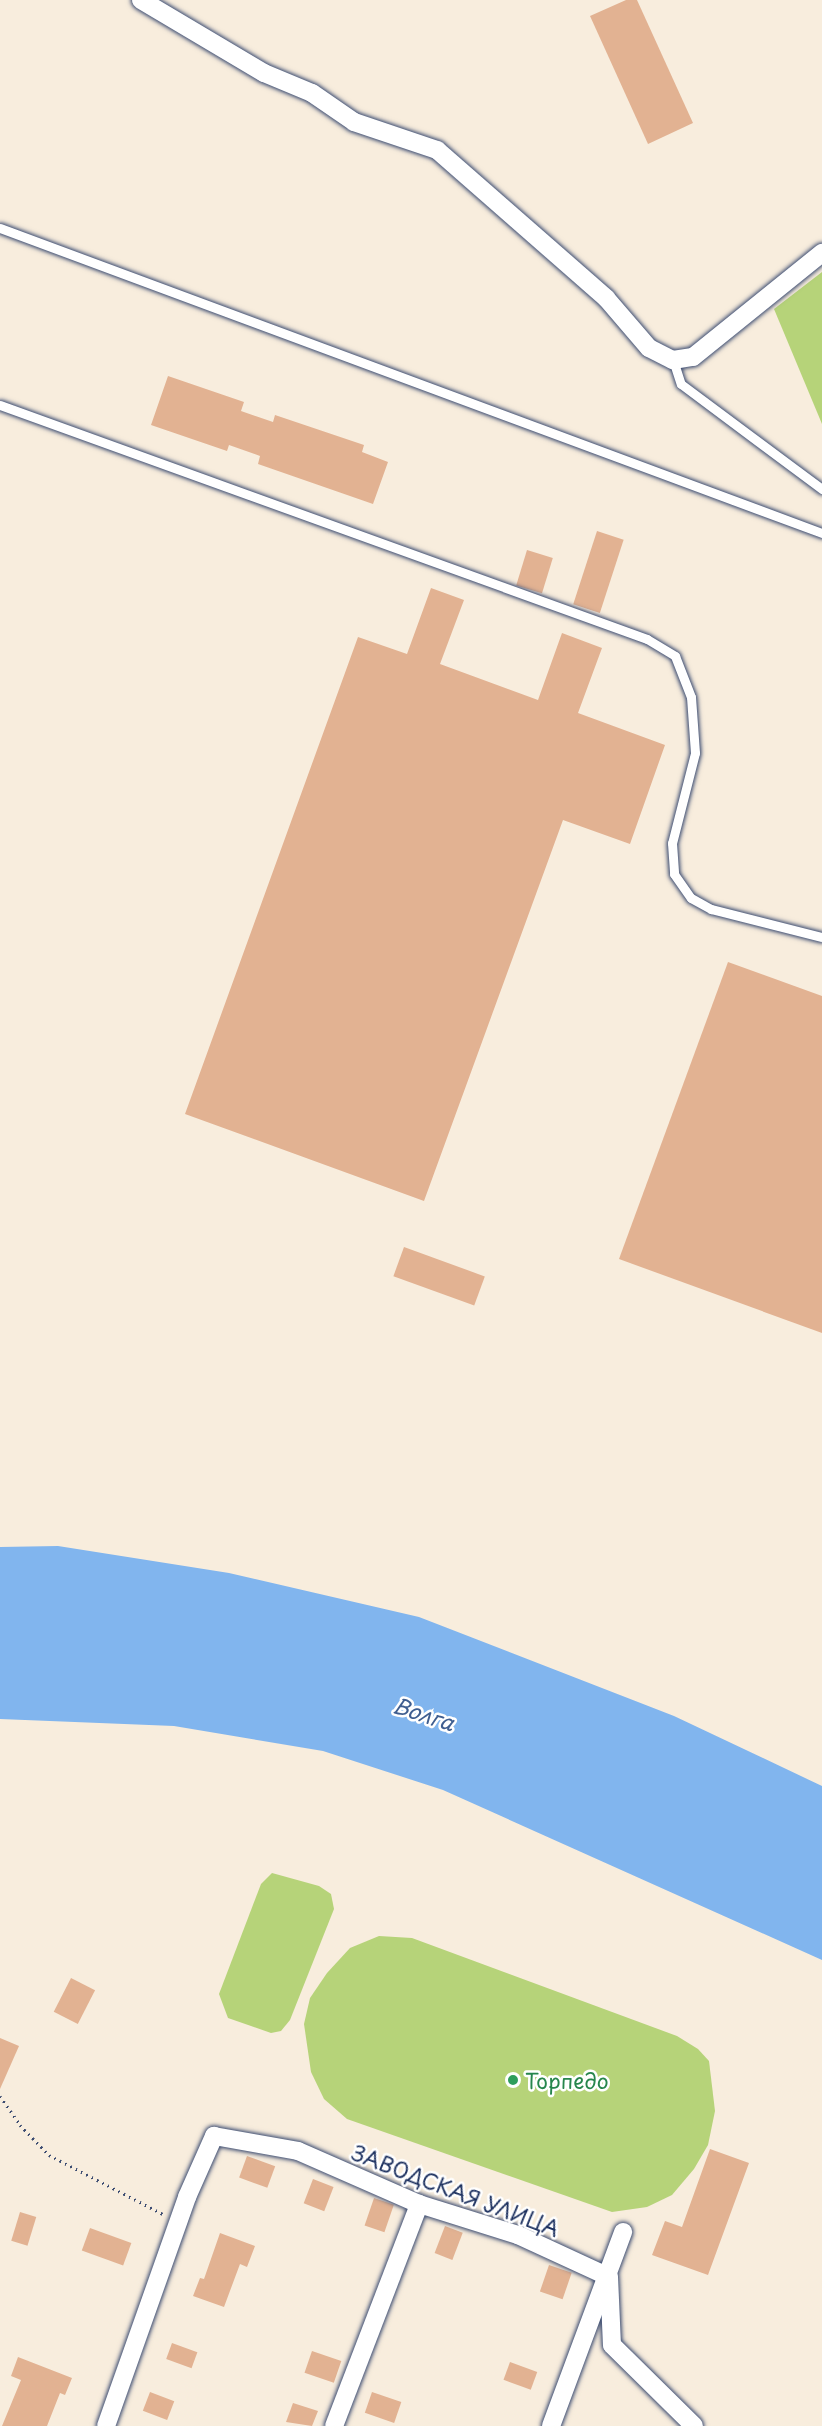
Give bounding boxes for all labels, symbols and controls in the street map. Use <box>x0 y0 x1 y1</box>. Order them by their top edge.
water label: Волга <box>390 1691 458 1735</box>
place label: Торпедо <box>525 2067 609 2093</box>
marker: Торпедо <box>506 2073 520 2087</box>
street label: ЗАВОДСКАЯ УЛИЦА <box>349 2139 563 2241</box>

